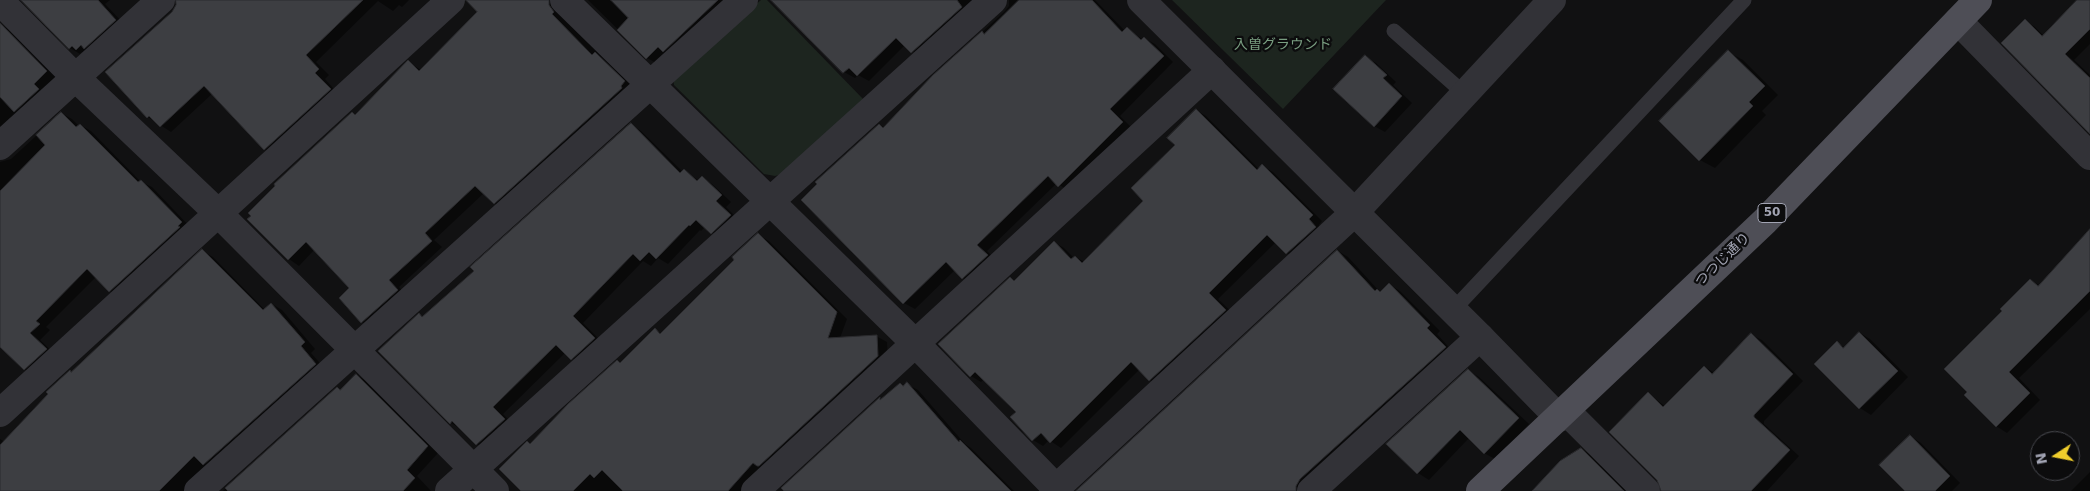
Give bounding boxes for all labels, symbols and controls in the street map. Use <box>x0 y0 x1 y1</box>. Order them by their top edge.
park label: 入曽グラウンド <box>1234 37 1332 53</box>
road number: 50 <box>1758 204 1786 222</box>
street label: つつじ通り <box>1692 230 1754 290</box>
north arrow <box>2030 431 2080 481</box>
text: N <box>2032 451 2050 466</box>

